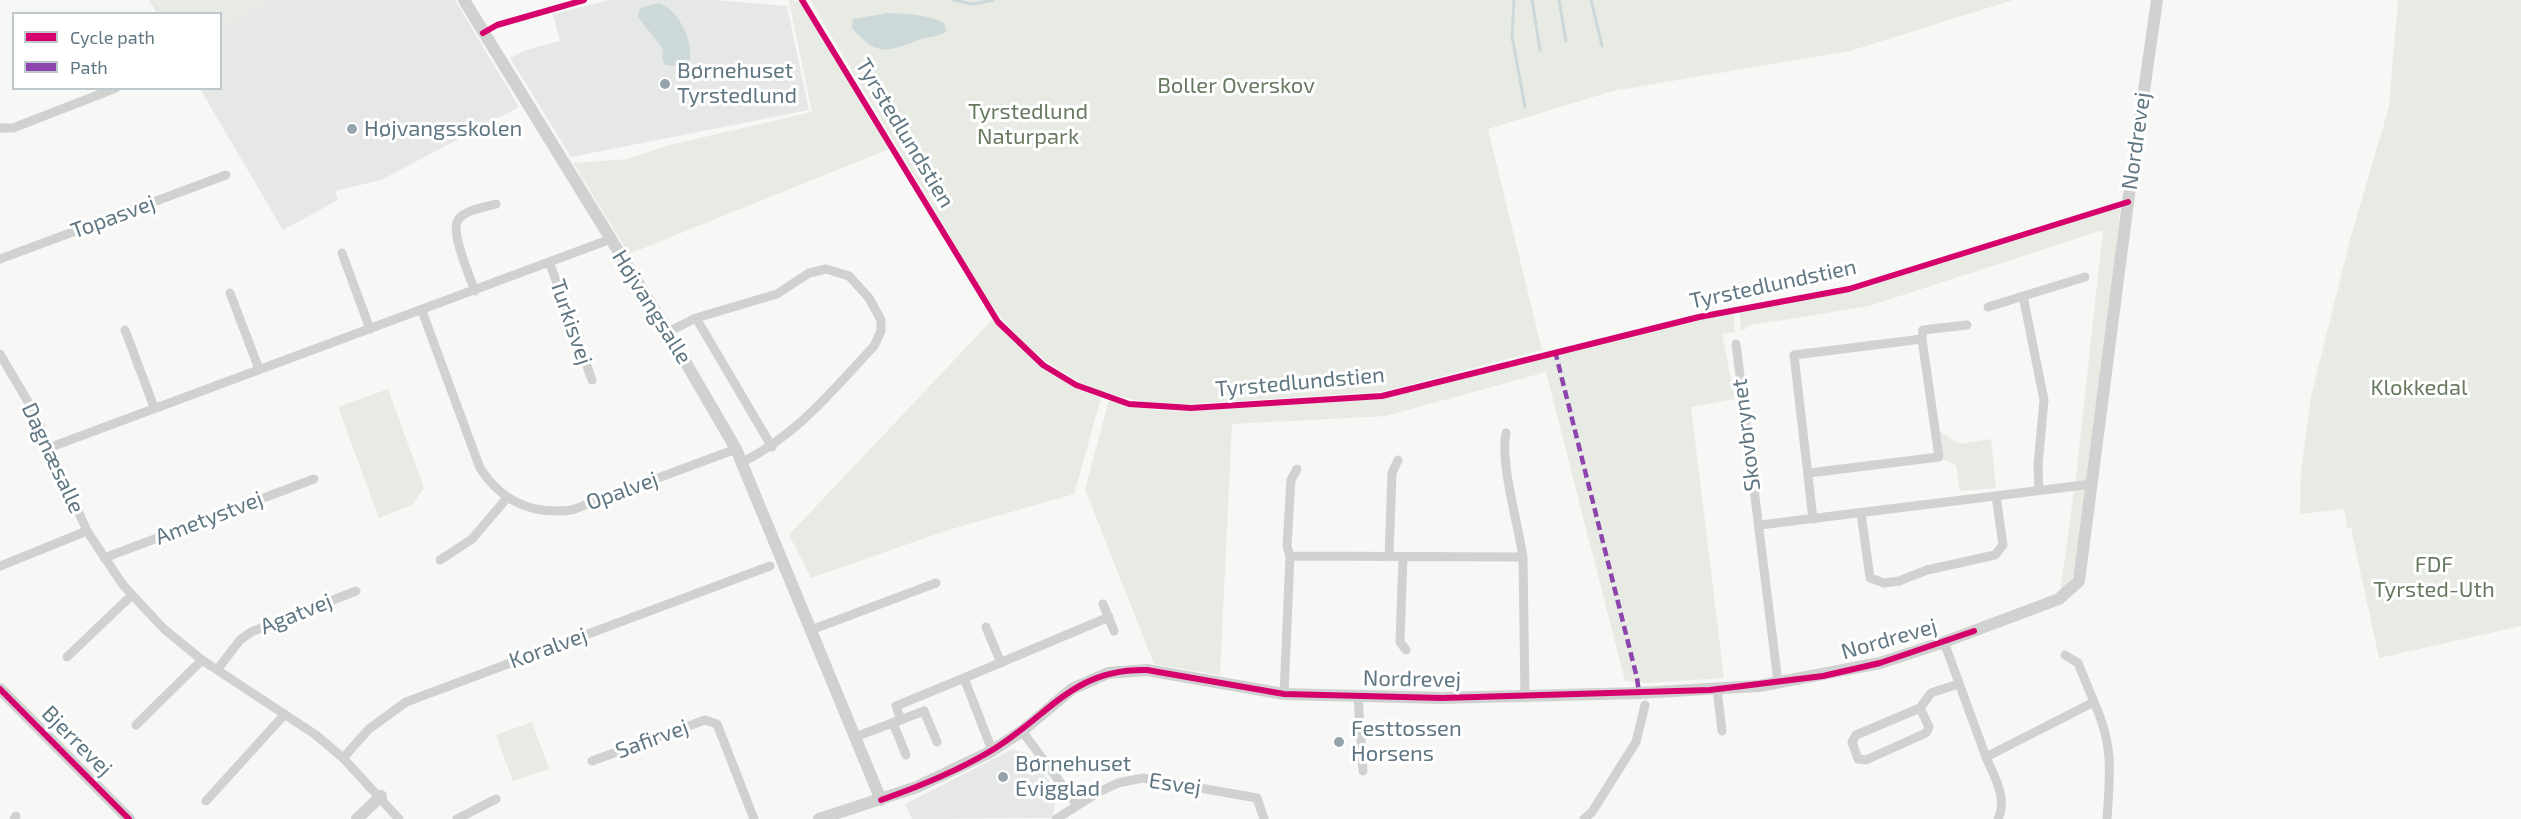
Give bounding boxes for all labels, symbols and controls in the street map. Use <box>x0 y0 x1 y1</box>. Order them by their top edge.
legend <box>12 12 222 90</box>
text: Cycle path <box>70 26 155 48</box>
street label: Tyrstedlundstien <box>850 53 960 213</box>
text: Path <box>70 56 108 78</box>
place label: Børnehuset Tyrstedlund <box>677 58 797 110</box>
park label: Boller Overskov <box>1157 73 1315 99</box>
marker: Børnehuset Tyrstedlund <box>658 77 672 91</box>
street label: Nordrevej <box>2116 90 2156 192</box>
park label: Tyrstedlund Naturpark <box>968 99 1088 150</box>
place label: Højvangsskolen <box>364 116 522 142</box>
marker: Højvangsskolen <box>345 122 359 136</box>
street label: Topasvej <box>67 190 159 244</box>
street label: Højvangsalle <box>606 245 698 369</box>
street label: Tyrstedlundstien <box>1687 253 1859 315</box>
street label: Turkisvej <box>544 276 598 368</box>
street label: Tyrstedlundstien <box>1214 361 1386 403</box>
park label: Klokkedal <box>2370 375 2468 401</box>
street label: Skovbrynet <box>1726 377 1766 493</box>
street label: Dagnæsalle <box>16 398 90 518</box>
street label: Opalvej <box>583 466 661 516</box>
street label: Ametystvej <box>151 485 267 551</box>
park label: FDF Tyrsted-Uth <box>2373 552 2495 604</box>
street label: Agatvej <box>256 588 336 640</box>
street label: Nordrevej <box>1838 613 1940 665</box>
street label: Koralvej <box>505 622 591 674</box>
street label: Nordrevej <box>1363 665 1461 693</box>
street label: Bjerrevej <box>36 700 118 782</box>
street label: Safirvej <box>612 714 692 764</box>
place label: Festtossen Horsens <box>1351 716 1462 768</box>
marker: Festtossen Horsens <box>1332 735 1346 749</box>
place label: Børnehuset Evigglad <box>1015 751 1131 802</box>
street label: Esvej <box>1147 767 1203 801</box>
marker: Børnehuset Evigglad <box>996 770 1010 784</box>

